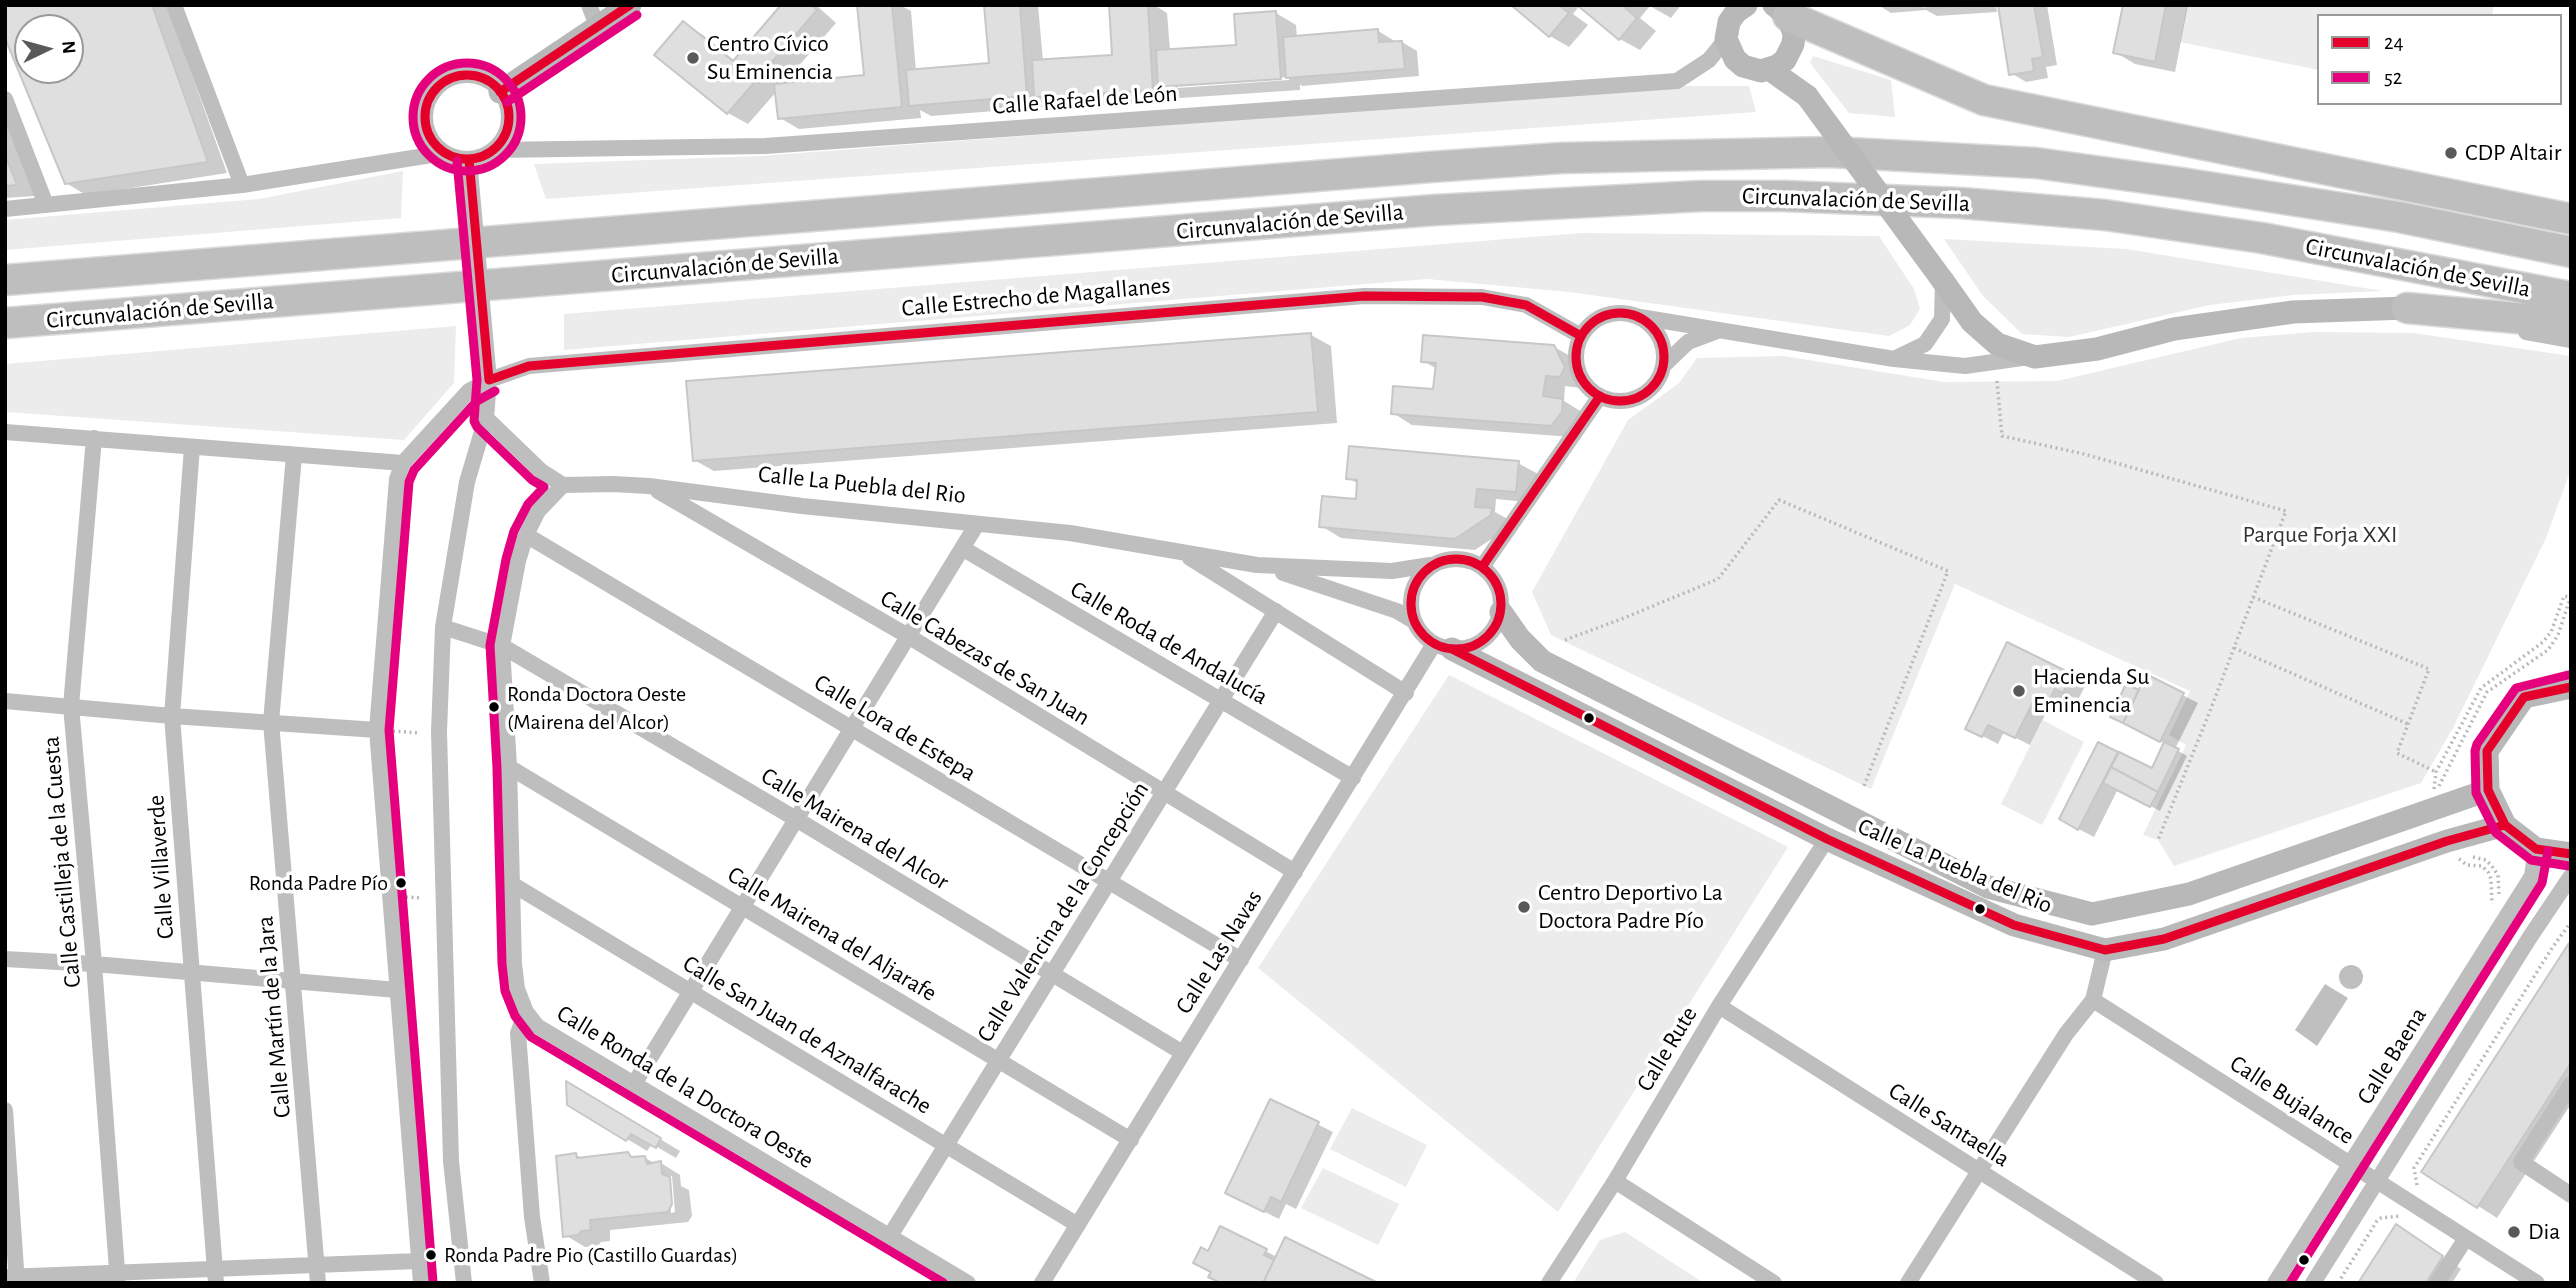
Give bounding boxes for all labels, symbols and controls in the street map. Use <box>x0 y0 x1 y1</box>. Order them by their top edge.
north arrow <box>14 14 84 84</box>
legend <box>2317 14 2562 105</box>
place label: Centro Cívico Su Eminencia <box>707 30 833 86</box>
text: 24 <box>2384 32 2404 53</box>
text: N <box>58 40 78 55</box>
marker: Centro Cívico Su Eminencia <box>685 50 701 66</box>
text: 52 <box>2384 67 2402 88</box>
street label: Calle Rafael de León <box>992 79 1178 121</box>
place label: CDP Altair <box>2465 139 2562 167</box>
marker: CDP Altair <box>2443 145 2459 161</box>
street label: Circunvalación de Sevilla <box>1741 182 1971 218</box>
street label: Circunvalación de Sevilla <box>1175 198 1405 246</box>
street label: Circunvalación de Sevilla <box>2303 232 2533 304</box>
street label: Circunvalación de Sevilla <box>610 242 840 290</box>
street label: Calle Estrecho de Magallanes <box>900 271 1172 323</box>
street label: Circunvalación de Sevilla <box>45 287 275 335</box>
street label: Calle La Puebla del Rio <box>757 460 967 510</box>
park label: Parque Forja XXI <box>2242 521 2398 549</box>
street label: Calle Roda de Andalucía <box>1065 575 1273 711</box>
street label: Calle Cabezas de San Juan <box>875 584 1095 732</box>
place label: Hacienda Su Eminencia <box>2033 663 2150 719</box>
street label: Calle Lora de Estepa <box>809 668 981 788</box>
place label: Ronda Doctora Oeste (Mairena del Alcor) <box>507 681 686 732</box>
marker: Hacienda Su Eminencia <box>2011 683 2027 699</box>
marker: Ronda Doctora Oeste (Mairena del Alcor) <box>487 700 501 714</box>
unlabelled marker <box>1582 711 1596 725</box>
street label: Calle Castilleja de la Cuesta <box>37 735 87 989</box>
street label: Calle Mairena del Alcor <box>756 762 954 896</box>
street label: Calle Valencina de la Concepción <box>971 777 1155 1047</box>
street label: Calle Villaverde <box>142 794 180 940</box>
street label: Calle La Puebla del Rio <box>1853 812 2057 920</box>
street label: Calle Mairena del Aljarafe <box>722 860 942 1008</box>
place label: Ronda Padre Pío <box>249 870 388 896</box>
marker: Ronda Padre Pío <box>394 876 408 890</box>
place label: Centro Deportivo La Doctora Padre Pío <box>1538 879 1723 935</box>
street label: Calle Las Navas <box>1169 885 1269 1019</box>
marker: Centro Deportivo La Doctora Padre Pío <box>1516 899 1532 915</box>
unlabelled marker <box>1973 902 1987 916</box>
street label: Calle Martín de la Jara <box>251 915 297 1119</box>
street label: Calle San Juan de Aznalfarache <box>677 949 937 1121</box>
street label: Calle Ronda de la Doctora Oeste <box>551 999 819 1175</box>
street label: Calle Rute <box>1630 1001 1704 1097</box>
street label: Calle Baena <box>2351 1002 2433 1110</box>
street label: Calle Bujalance <box>2224 1049 2360 1151</box>
street label: Calle Santaella <box>1883 1076 2015 1174</box>
place label: Dia <box>2528 1218 2560 1246</box>
marker: Dia <box>2506 1224 2522 1240</box>
place label: Ronda Padre Pio (Castillo Guardas) <box>444 1242 738 1268</box>
marker: Ronda Padre Pio (Castillo Guardas) <box>424 1248 438 1262</box>
unlabelled marker <box>2297 1253 2311 1267</box>

